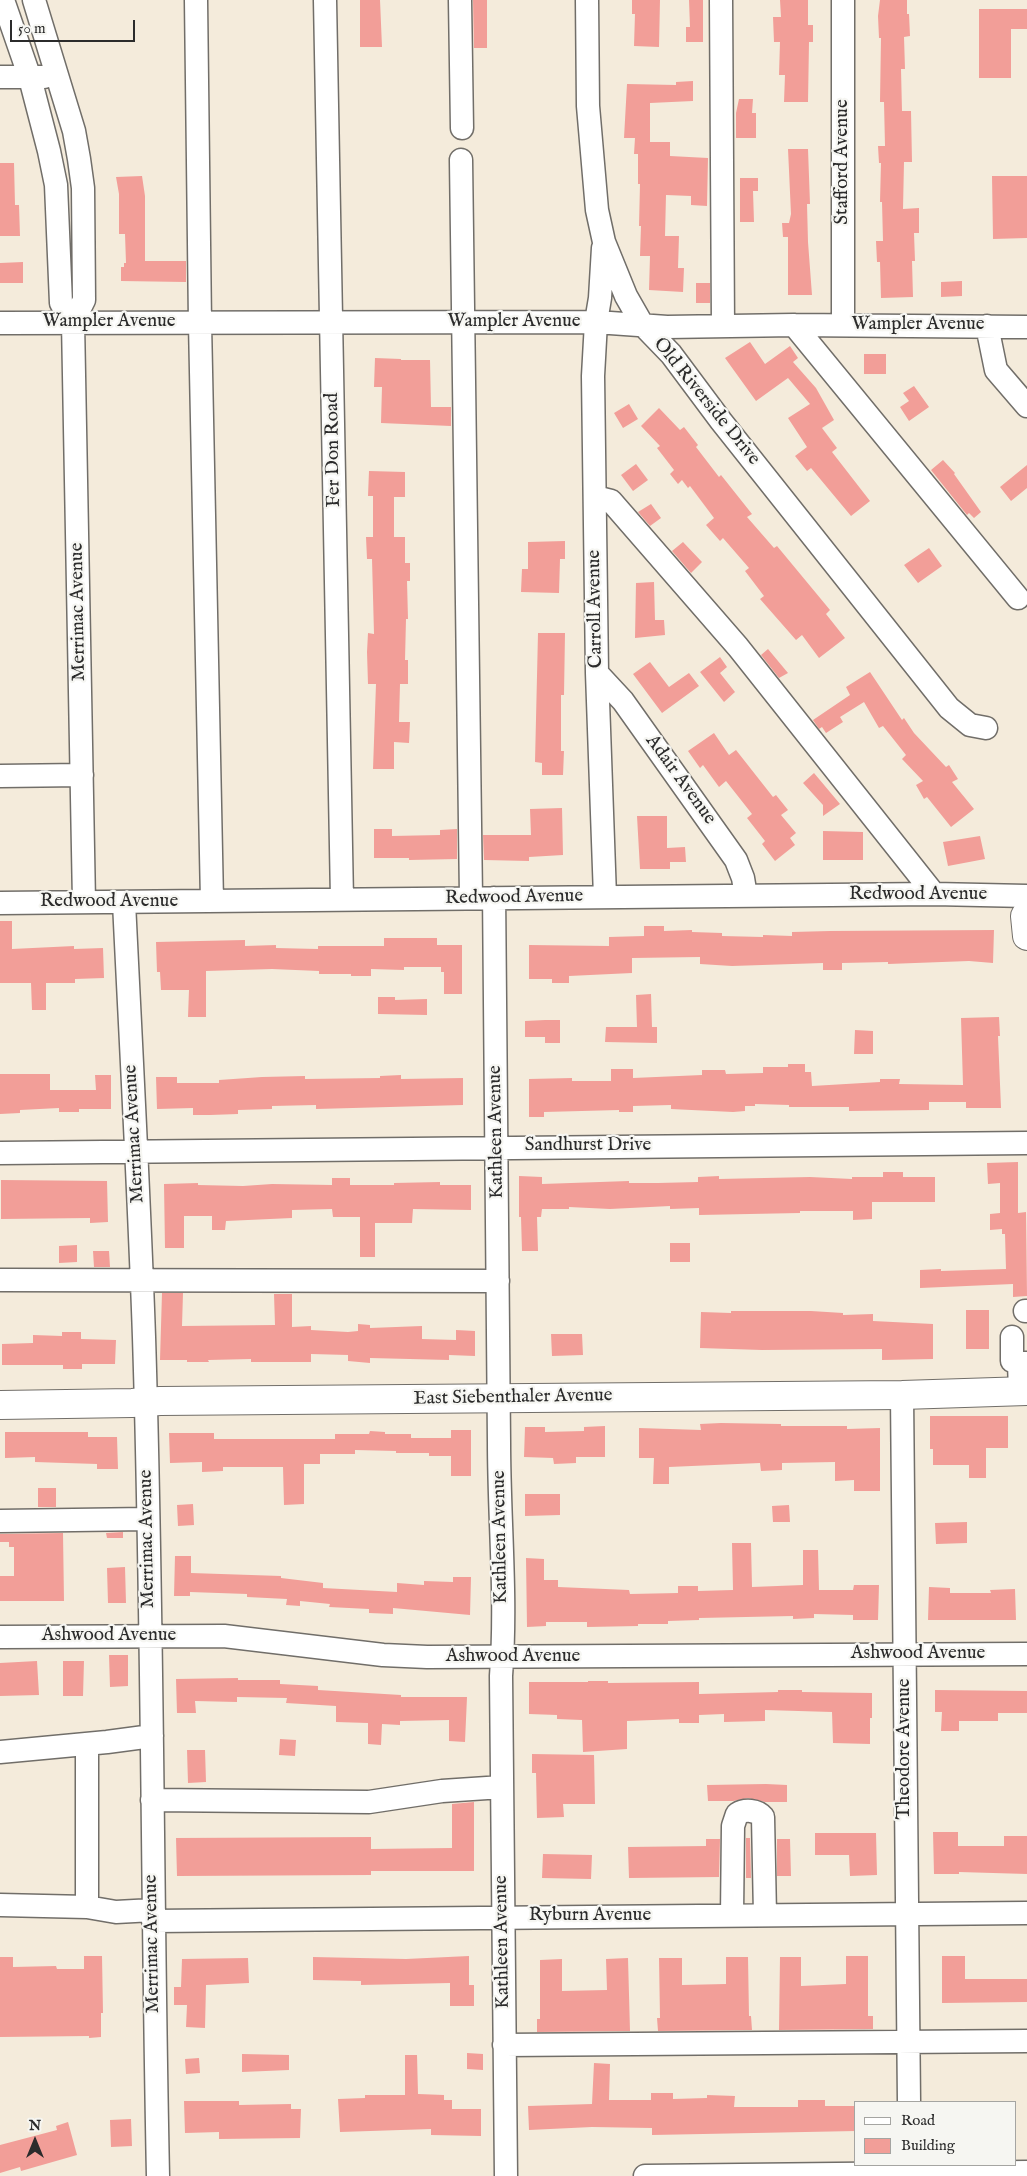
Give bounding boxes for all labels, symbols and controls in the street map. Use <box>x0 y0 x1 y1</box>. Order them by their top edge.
scale bar <box>12 10 138 42</box>
text: 50 m <box>18 19 46 38</box>
street label: Stafford Avenue <box>832 99 854 225</box>
street label: Wampler Avenue <box>42 311 176 333</box>
street label: Wampler Avenue <box>447 311 581 333</box>
street label: Wampler Avenue <box>851 314 985 336</box>
street label: Old Riverside Drive <box>648 334 764 470</box>
street label: Fer Don Road <box>322 393 346 507</box>
street label: Merrimac Avenue <box>66 542 92 682</box>
street label: Carroll Avenue <box>584 550 608 668</box>
street label: Adair Avenue <box>640 731 720 829</box>
street label: Redwood Avenue <box>849 884 987 906</box>
street label: Redwood Avenue <box>445 885 583 911</box>
street label: Redwood Avenue <box>40 891 178 913</box>
street label: Merrimac Avenue <box>120 1064 150 1204</box>
street label: Kathleen Avenue <box>484 1065 510 1199</box>
street label: Sandhurst Drive <box>525 1135 651 1157</box>
street label: East Siebenthaler Avenue <box>413 1385 613 1411</box>
street label: Merrimac Avenue <box>135 1469 161 1609</box>
street label: Kathleen Avenue <box>488 1470 514 1604</box>
street label: Ashwood Avenue <box>42 1625 176 1647</box>
street label: Ashwood Avenue <box>851 1643 985 1665</box>
street label: Ashwood Avenue <box>446 1646 580 1668</box>
street label: Theodore Avenue <box>894 1678 916 1820</box>
street label: Merrimac Avenue <box>140 1874 166 2014</box>
street label: Kathleen Avenue <box>490 1875 516 2009</box>
street label: Ryburn Avenue <box>529 1905 651 1927</box>
legend <box>854 2101 1017 2166</box>
text: Road <box>901 2111 935 2130</box>
north arrow <box>10 2116 60 2166</box>
text: N <box>29 2117 41 2135</box>
text: Building <box>901 2136 955 2155</box>

